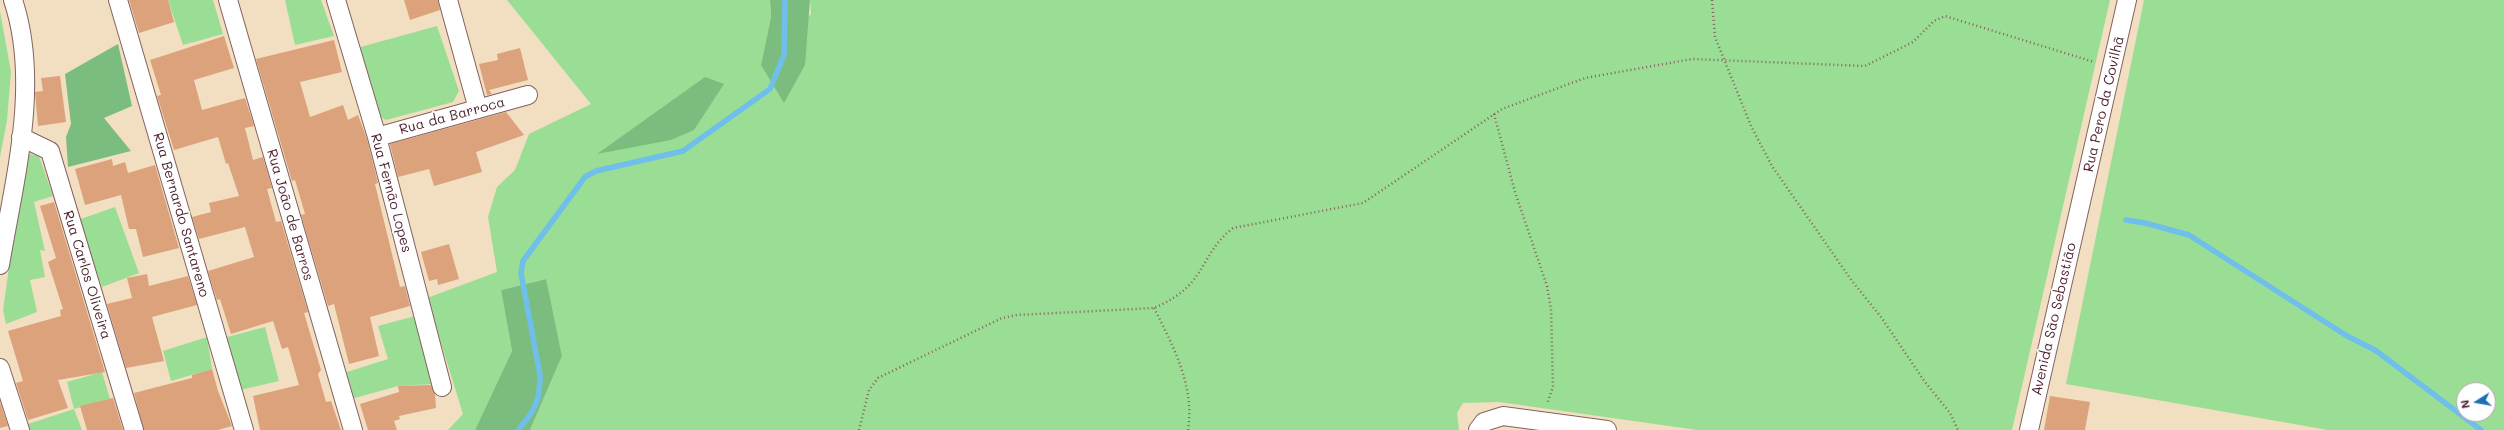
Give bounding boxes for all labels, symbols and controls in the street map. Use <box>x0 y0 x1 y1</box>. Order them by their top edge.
street label: Rua Pero da Covilhã <box>2080 34 2128 174</box>
street label: Rua da Barroca <box>397 94 507 138</box>
street label: Rua Bernardo Santareno <box>149 131 213 299</box>
street label: Rua Fernão Lopes <box>367 132 415 254</box>
street label: Rua João de Barros <box>263 147 317 283</box>
street label: Rua Carlos Oliveira <box>59 209 115 341</box>
street label: Avenida São Sebastião <box>2028 241 2080 397</box>
north arrow <box>2456 382 2496 422</box>
text: N <box>2457 399 2473 410</box>

